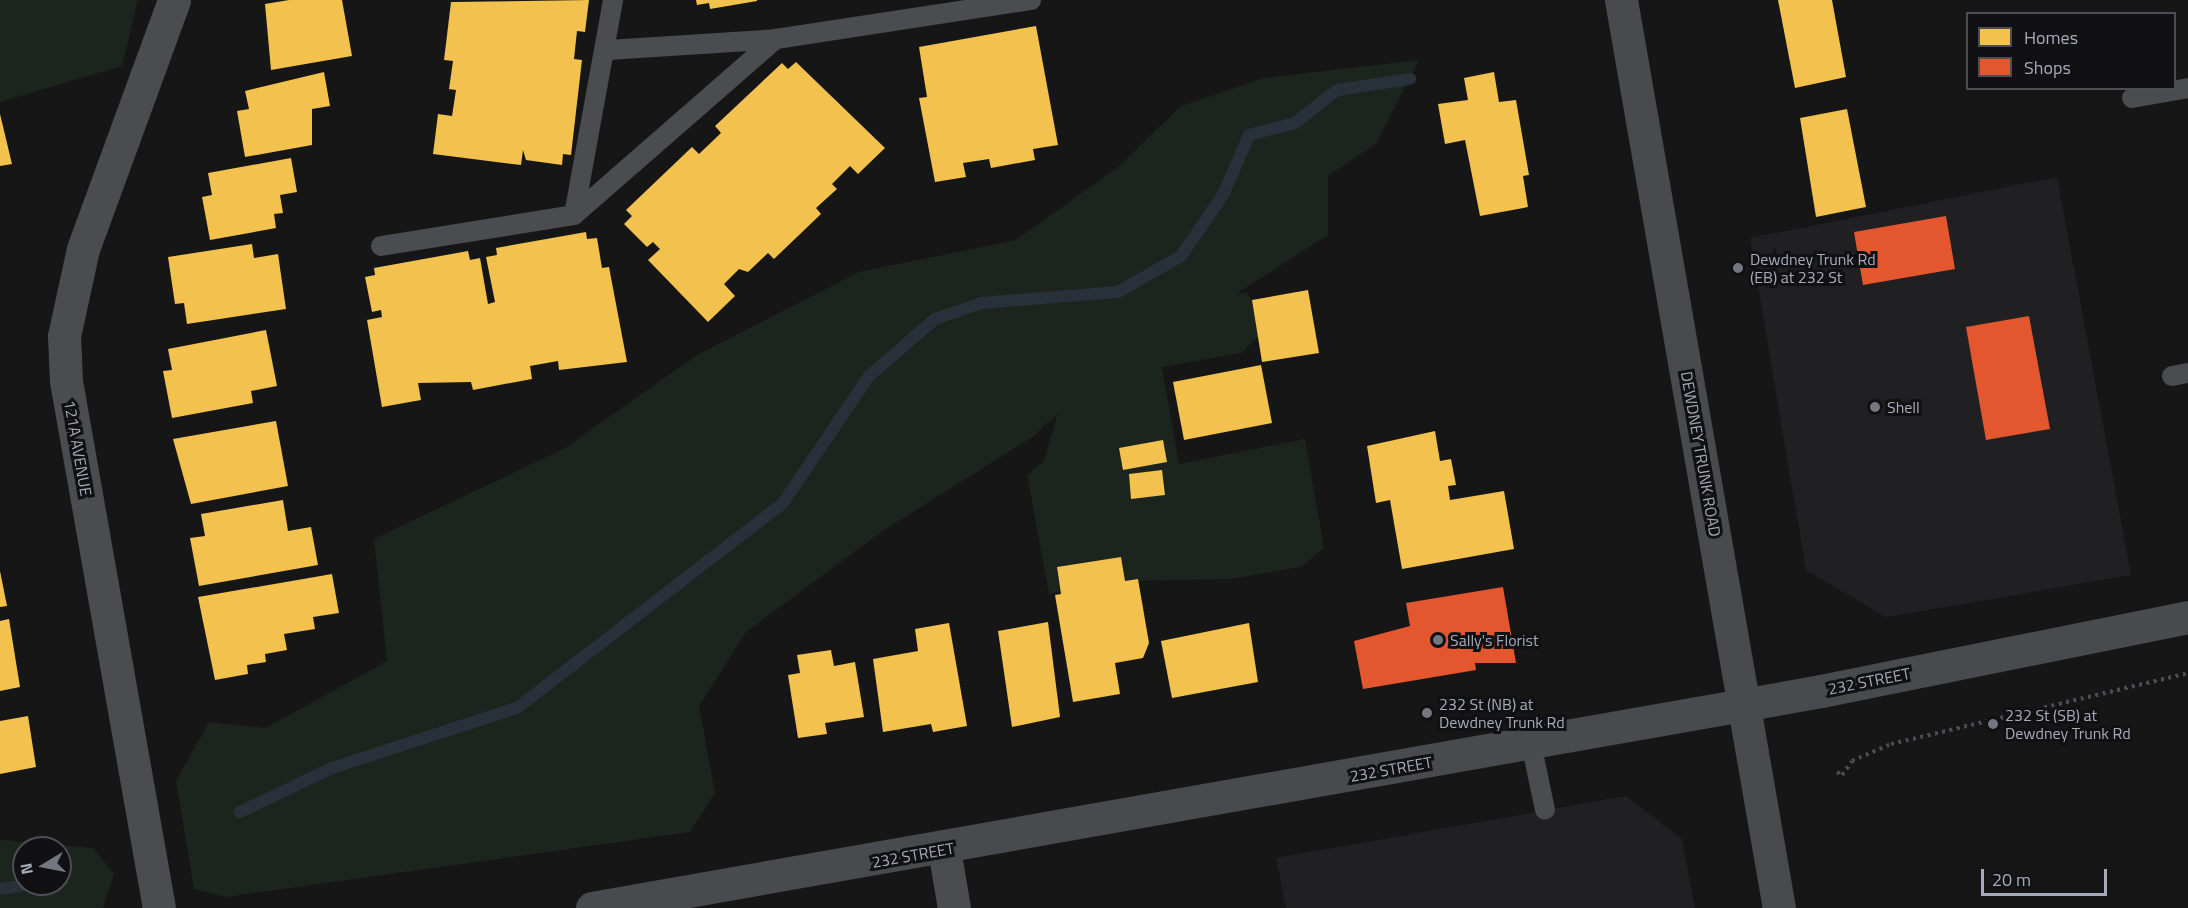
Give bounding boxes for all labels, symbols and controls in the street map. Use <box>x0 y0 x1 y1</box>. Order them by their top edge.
legend <box>1966 12 2176 90</box>
text: Homes <box>2024 24 2078 51</box>
text: Shops <box>2024 54 2071 81</box>
place label: Dewdney Trunk Rd (EB) at 232 St <box>1750 249 1876 287</box>
marker: Dewdney Trunk Rd (EB) at 232 St <box>1731 261 1745 275</box>
street label: DEWDNEY TRUNK ROAD <box>1677 370 1725 538</box>
place label: Shell <box>1887 397 1920 417</box>
street label: 121A AVENUE <box>60 398 96 498</box>
marker: Shell <box>1868 400 1882 414</box>
place label: Sally's Florist <box>1450 630 1539 650</box>
marker: Sally's Florist <box>1431 633 1445 647</box>
street label: 232 STREET <box>1826 664 1912 698</box>
place label: 232 St (NB) at Dewdney Trunk Rd <box>1439 694 1565 732</box>
place label: 232 St (SB) at Dewdney Trunk Rd <box>2005 705 2131 743</box>
marker: 232 St (NB) at Dewdney Trunk Rd <box>1420 706 1434 720</box>
marker: 232 St (SB) at Dewdney Trunk Rd <box>1986 717 2000 731</box>
street label: 232 STREET <box>1348 752 1434 786</box>
north arrow <box>12 836 72 896</box>
street label: 232 STREET <box>870 838 956 872</box>
scale bar <box>1984 857 2110 895</box>
text: N <box>13 861 39 876</box>
text: 20 m <box>1992 866 2031 893</box>

